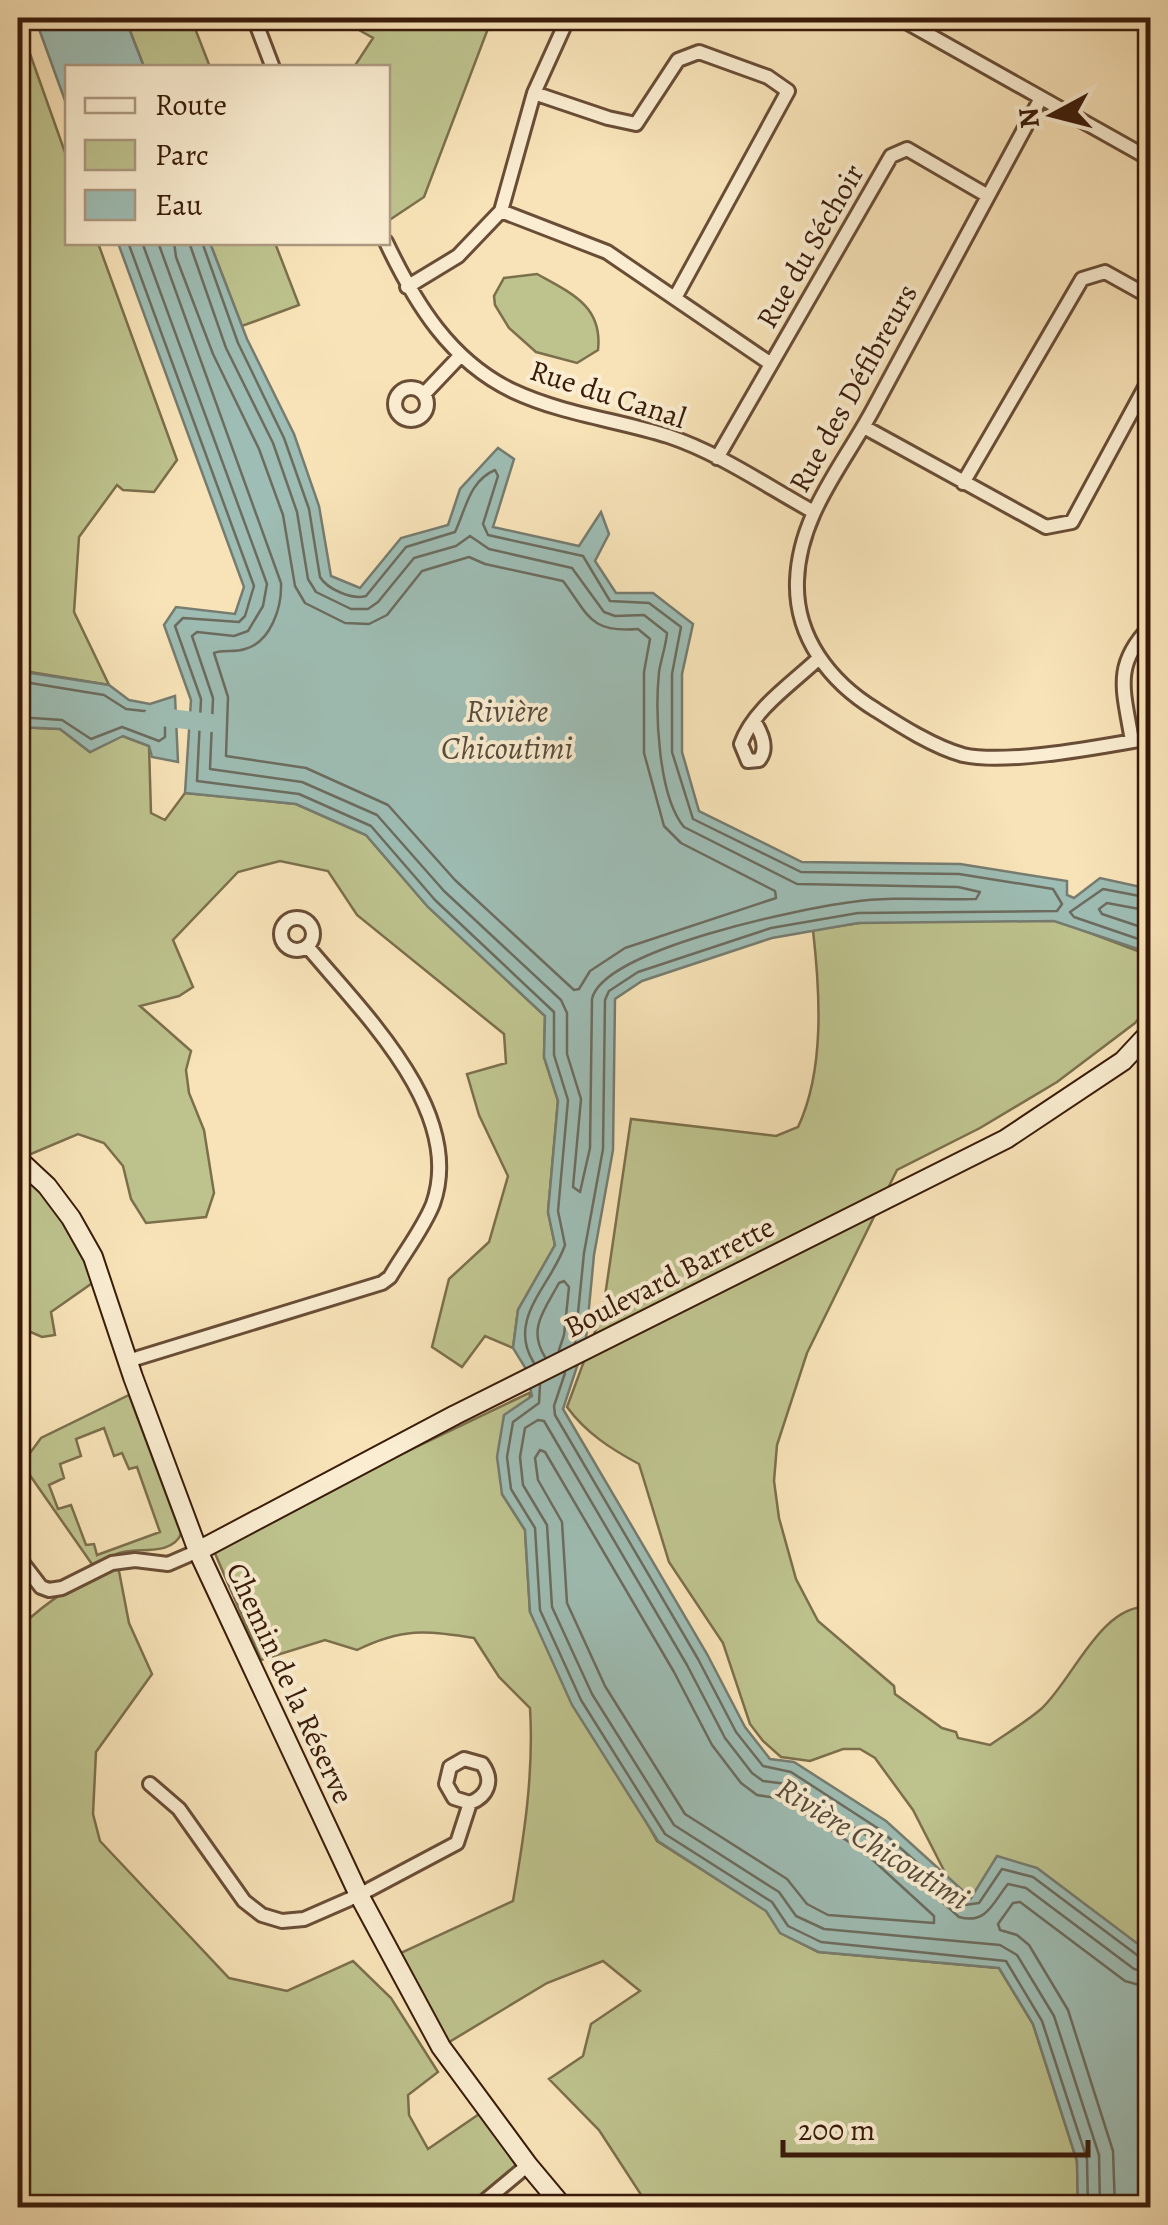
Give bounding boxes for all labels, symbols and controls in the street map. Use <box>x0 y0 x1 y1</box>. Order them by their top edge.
legend <box>65 65 390 245</box>
north arrow <box>1003 65 1103 165</box>
text: Route <box>155 85 227 125</box>
text: N <box>1009 105 1049 130</box>
text: Parc <box>155 135 209 175</box>
street label: Rue du Séchoir <box>747 156 873 336</box>
text: Eau <box>155 185 203 225</box>
street label: Rue des Défibreurs <box>779 277 927 499</box>
street label: Rue du Canal <box>525 350 691 438</box>
water label: Rivière Chicoutimi <box>441 689 573 770</box>
street label: Boulevard Barrette <box>557 1207 781 1347</box>
street label: Chemin de la Réserve <box>217 1556 363 1810</box>
water label: Rivière Chicoutimi <box>768 1766 978 1920</box>
scale bar <box>783 2095 1088 2157</box>
text: 200 m <box>798 2110 875 2150</box>

